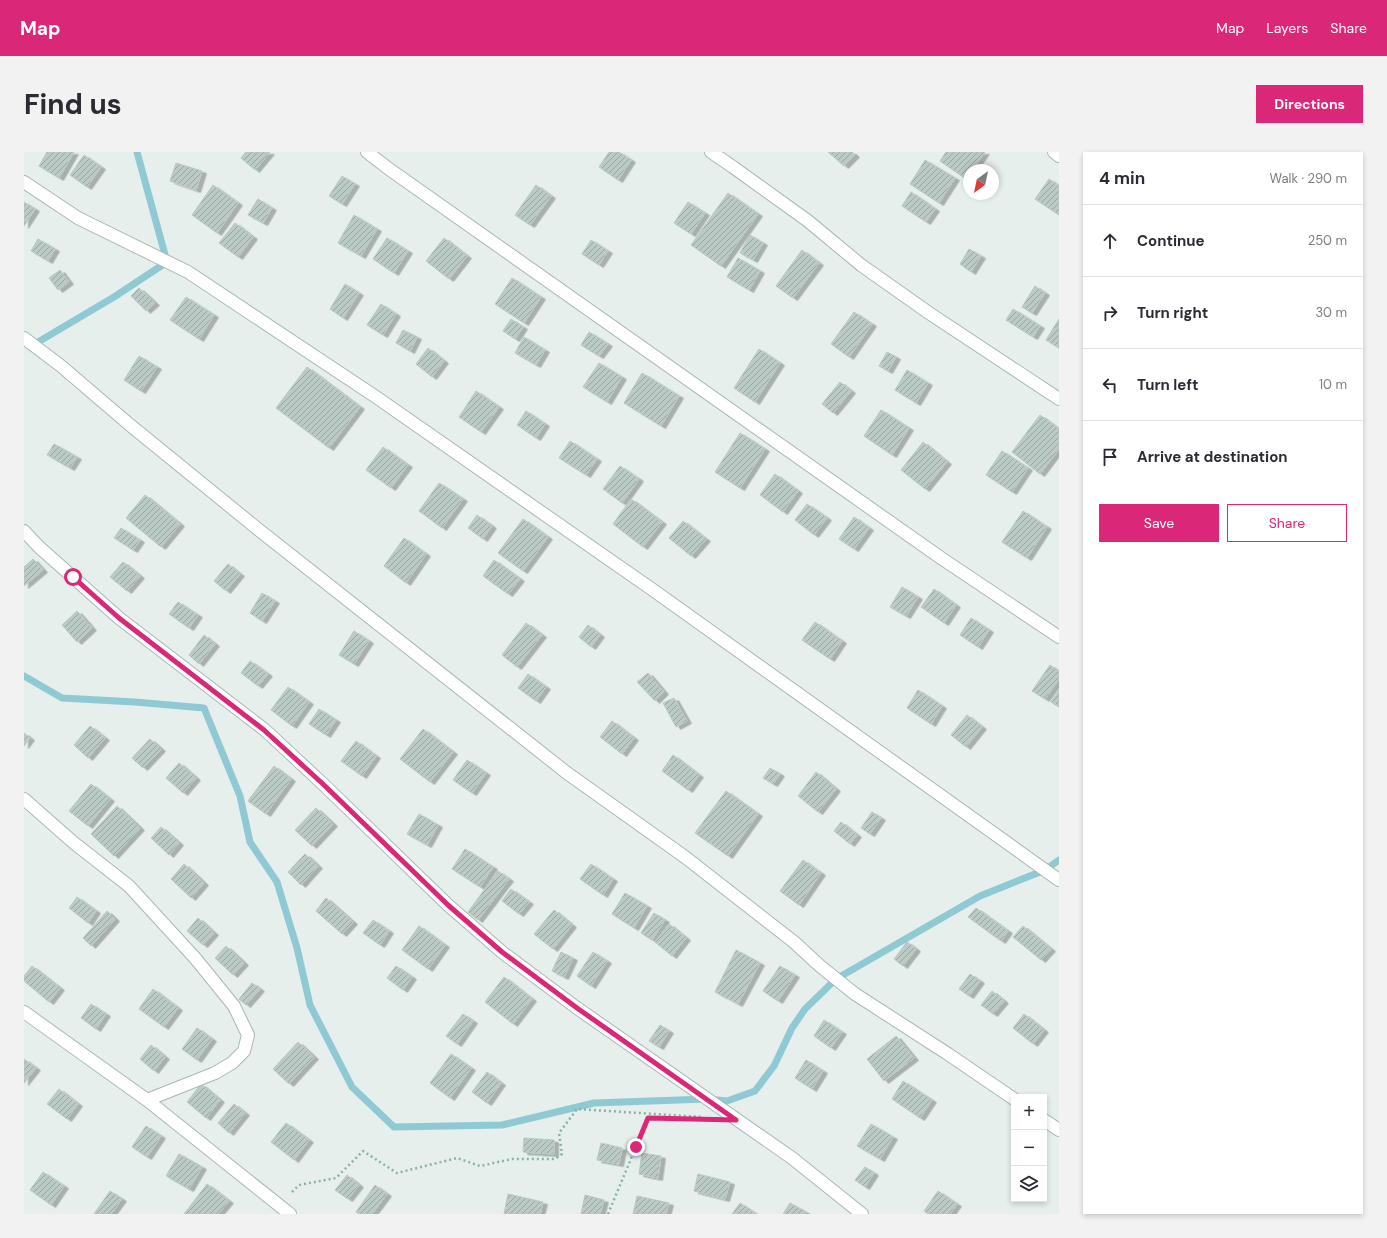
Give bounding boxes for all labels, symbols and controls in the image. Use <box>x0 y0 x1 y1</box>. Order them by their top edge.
text: Map <box>20 16 60 41</box>
text: Map <box>1216 19 1244 37</box>
text: Layers <box>1266 19 1308 37</box>
text: Share <box>1330 19 1367 37</box>
button: Directions <box>1256 85 1363 123</box>
text: Find us <box>24 86 122 123</box>
north arrow <box>963 164 999 200</box>
text: 4 min <box>1099 167 1145 189</box>
text: Walk · 290 m <box>1270 170 1347 187</box>
icon: ahead <box>1099 230 1121 252</box>
text: Continue <box>1137 231 1205 251</box>
text: 250 m <box>1308 232 1347 249</box>
icon: right <box>1099 302 1121 324</box>
text: Turn right <box>1137 303 1208 323</box>
text: 30 m <box>1315 304 1347 321</box>
icon: left <box>1099 374 1121 396</box>
text: Turn left <box>1137 375 1198 395</box>
text: 10 m <box>1319 376 1347 393</box>
icon: arrive <box>1099 446 1121 468</box>
text: Arrive at destination <box>1137 447 1288 467</box>
button: Save <box>1099 504 1219 542</box>
button: Share <box>1227 504 1347 542</box>
route start <box>64 568 82 586</box>
map controls <box>1011 1094 1047 1202</box>
button: + <box>1011 1094 1047 1130</box>
button: − <box>1011 1130 1047 1166</box>
route end <box>627 1138 645 1156</box>
button: layers <box>1011 1166 1047 1202</box>

